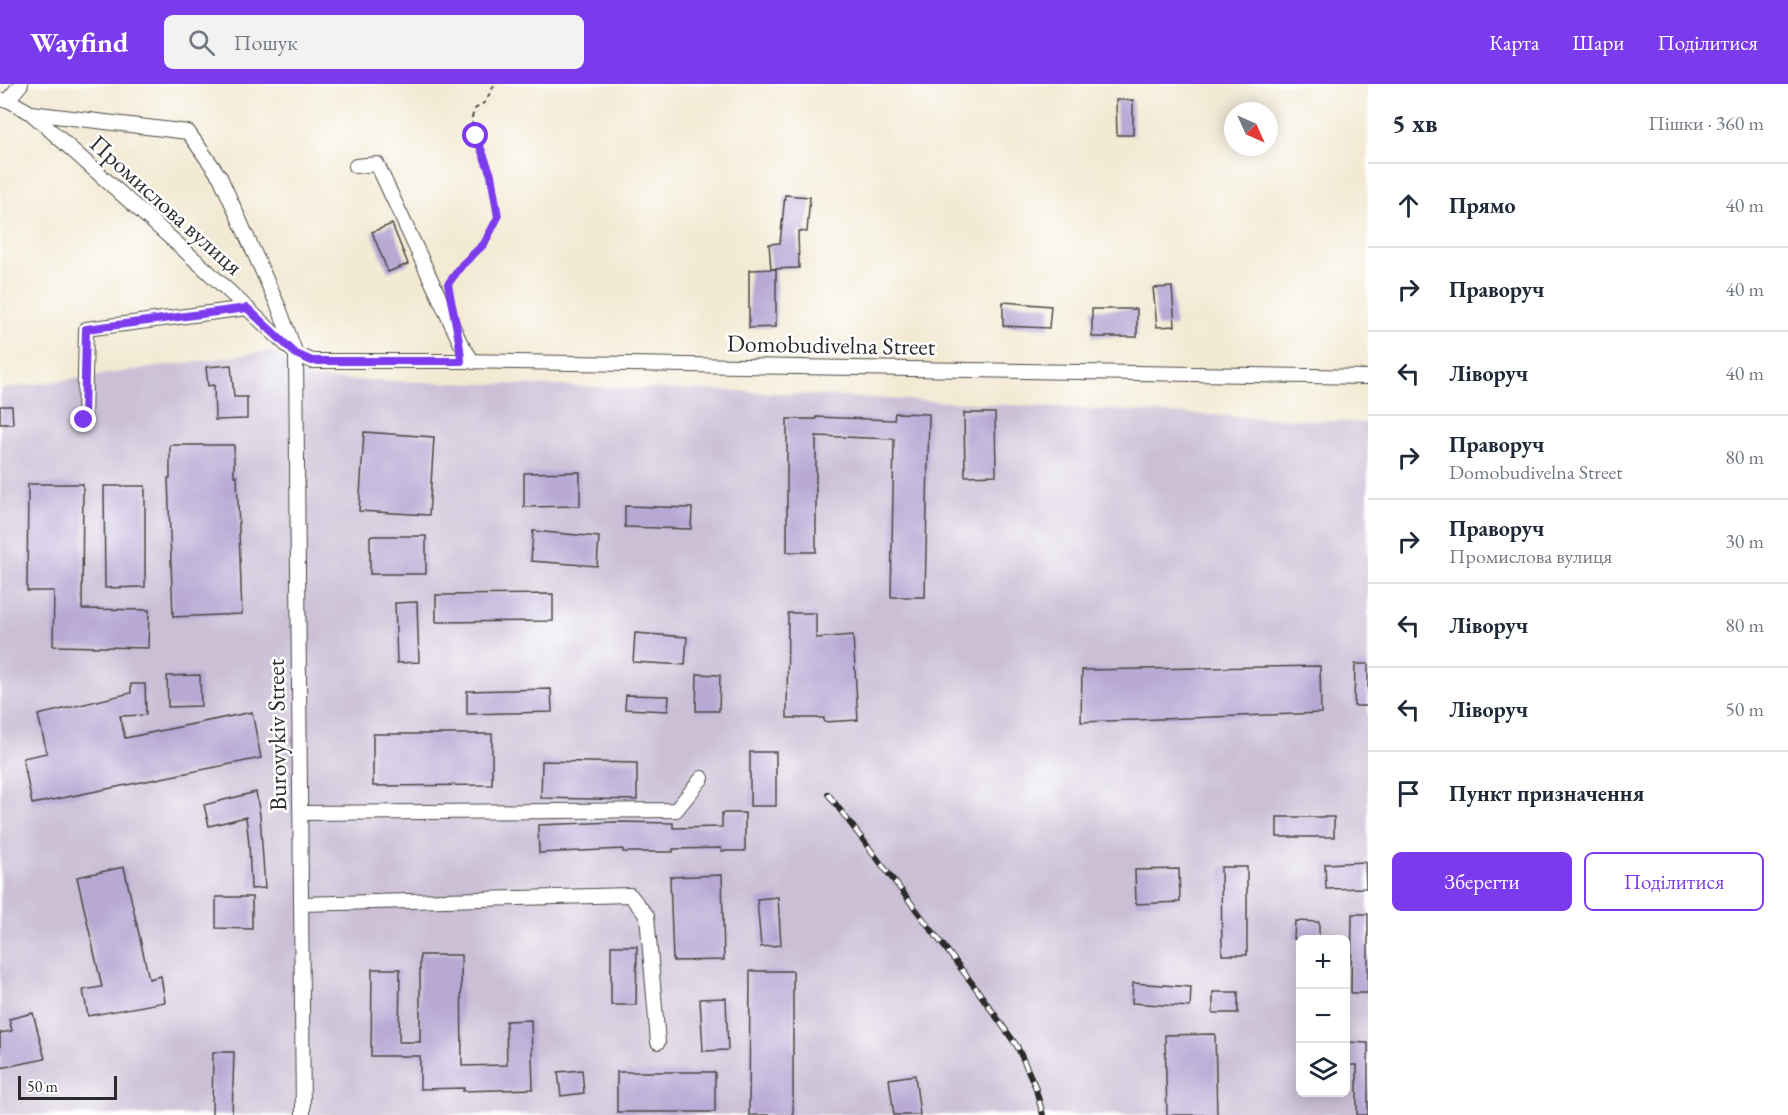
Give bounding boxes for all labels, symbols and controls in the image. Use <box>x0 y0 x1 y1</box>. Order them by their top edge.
search box <box>164 15 584 69</box>
text: Wayfind <box>30 24 128 60</box>
icon: search <box>185 26 218 59</box>
text: Пошук <box>233 28 298 57</box>
text: Карта <box>1489 29 1539 56</box>
text: Шари <box>1572 29 1624 56</box>
text: Поділитися <box>1657 29 1758 56</box>
north arrow <box>1224 102 1278 156</box>
text: 5 хв <box>1392 106 1438 140</box>
text: Пішки · 360 m <box>1648 110 1764 136</box>
route start <box>462 122 488 148</box>
street label: Промислова вулиця <box>83 128 250 282</box>
icon: ahead <box>1392 189 1425 222</box>
text: Прямо <box>1449 191 1516 220</box>
text: 40 m <box>1725 192 1764 218</box>
icon: right <box>1392 273 1425 306</box>
text: Праворуч <box>1449 275 1545 304</box>
text: 40 m <box>1725 276 1764 302</box>
street label: Domobudivelna Street <box>727 327 936 362</box>
icon: left <box>1392 357 1425 390</box>
text: Ліворуч <box>1449 359 1528 388</box>
text: 40 m <box>1725 360 1764 386</box>
route end <box>70 406 96 432</box>
text: Праворуч <box>1449 430 1545 459</box>
icon: right <box>1392 441 1425 474</box>
text: 80 m <box>1725 444 1764 470</box>
text: Domobudivelna Street <box>1449 459 1623 485</box>
text: Праворуч <box>1449 514 1545 543</box>
icon: right <box>1392 525 1425 558</box>
text: 30 m <box>1725 528 1764 554</box>
text: Промислова вулиця <box>1449 543 1612 569</box>
icon: left <box>1392 609 1425 642</box>
text: Ліворуч <box>1449 611 1528 640</box>
text: 80 m <box>1725 612 1764 638</box>
street label: Burovykiv Street <box>260 658 293 812</box>
icon: left <box>1392 693 1425 726</box>
text: Ліворуч <box>1449 695 1528 724</box>
text: 50 m <box>1725 696 1764 722</box>
icon: arrive <box>1392 777 1425 810</box>
text: Пункт призначення <box>1449 779 1644 808</box>
button: Зберегти <box>1392 852 1572 911</box>
button: Поділитися <box>1584 852 1764 911</box>
map controls <box>1296 935 1350 1097</box>
button: + <box>1296 935 1350 989</box>
button: − <box>1296 989 1350 1043</box>
button: layers <box>1296 1043 1350 1097</box>
scale bar <box>18 1073 117 1100</box>
text: 50 m <box>27 1076 58 1097</box>

